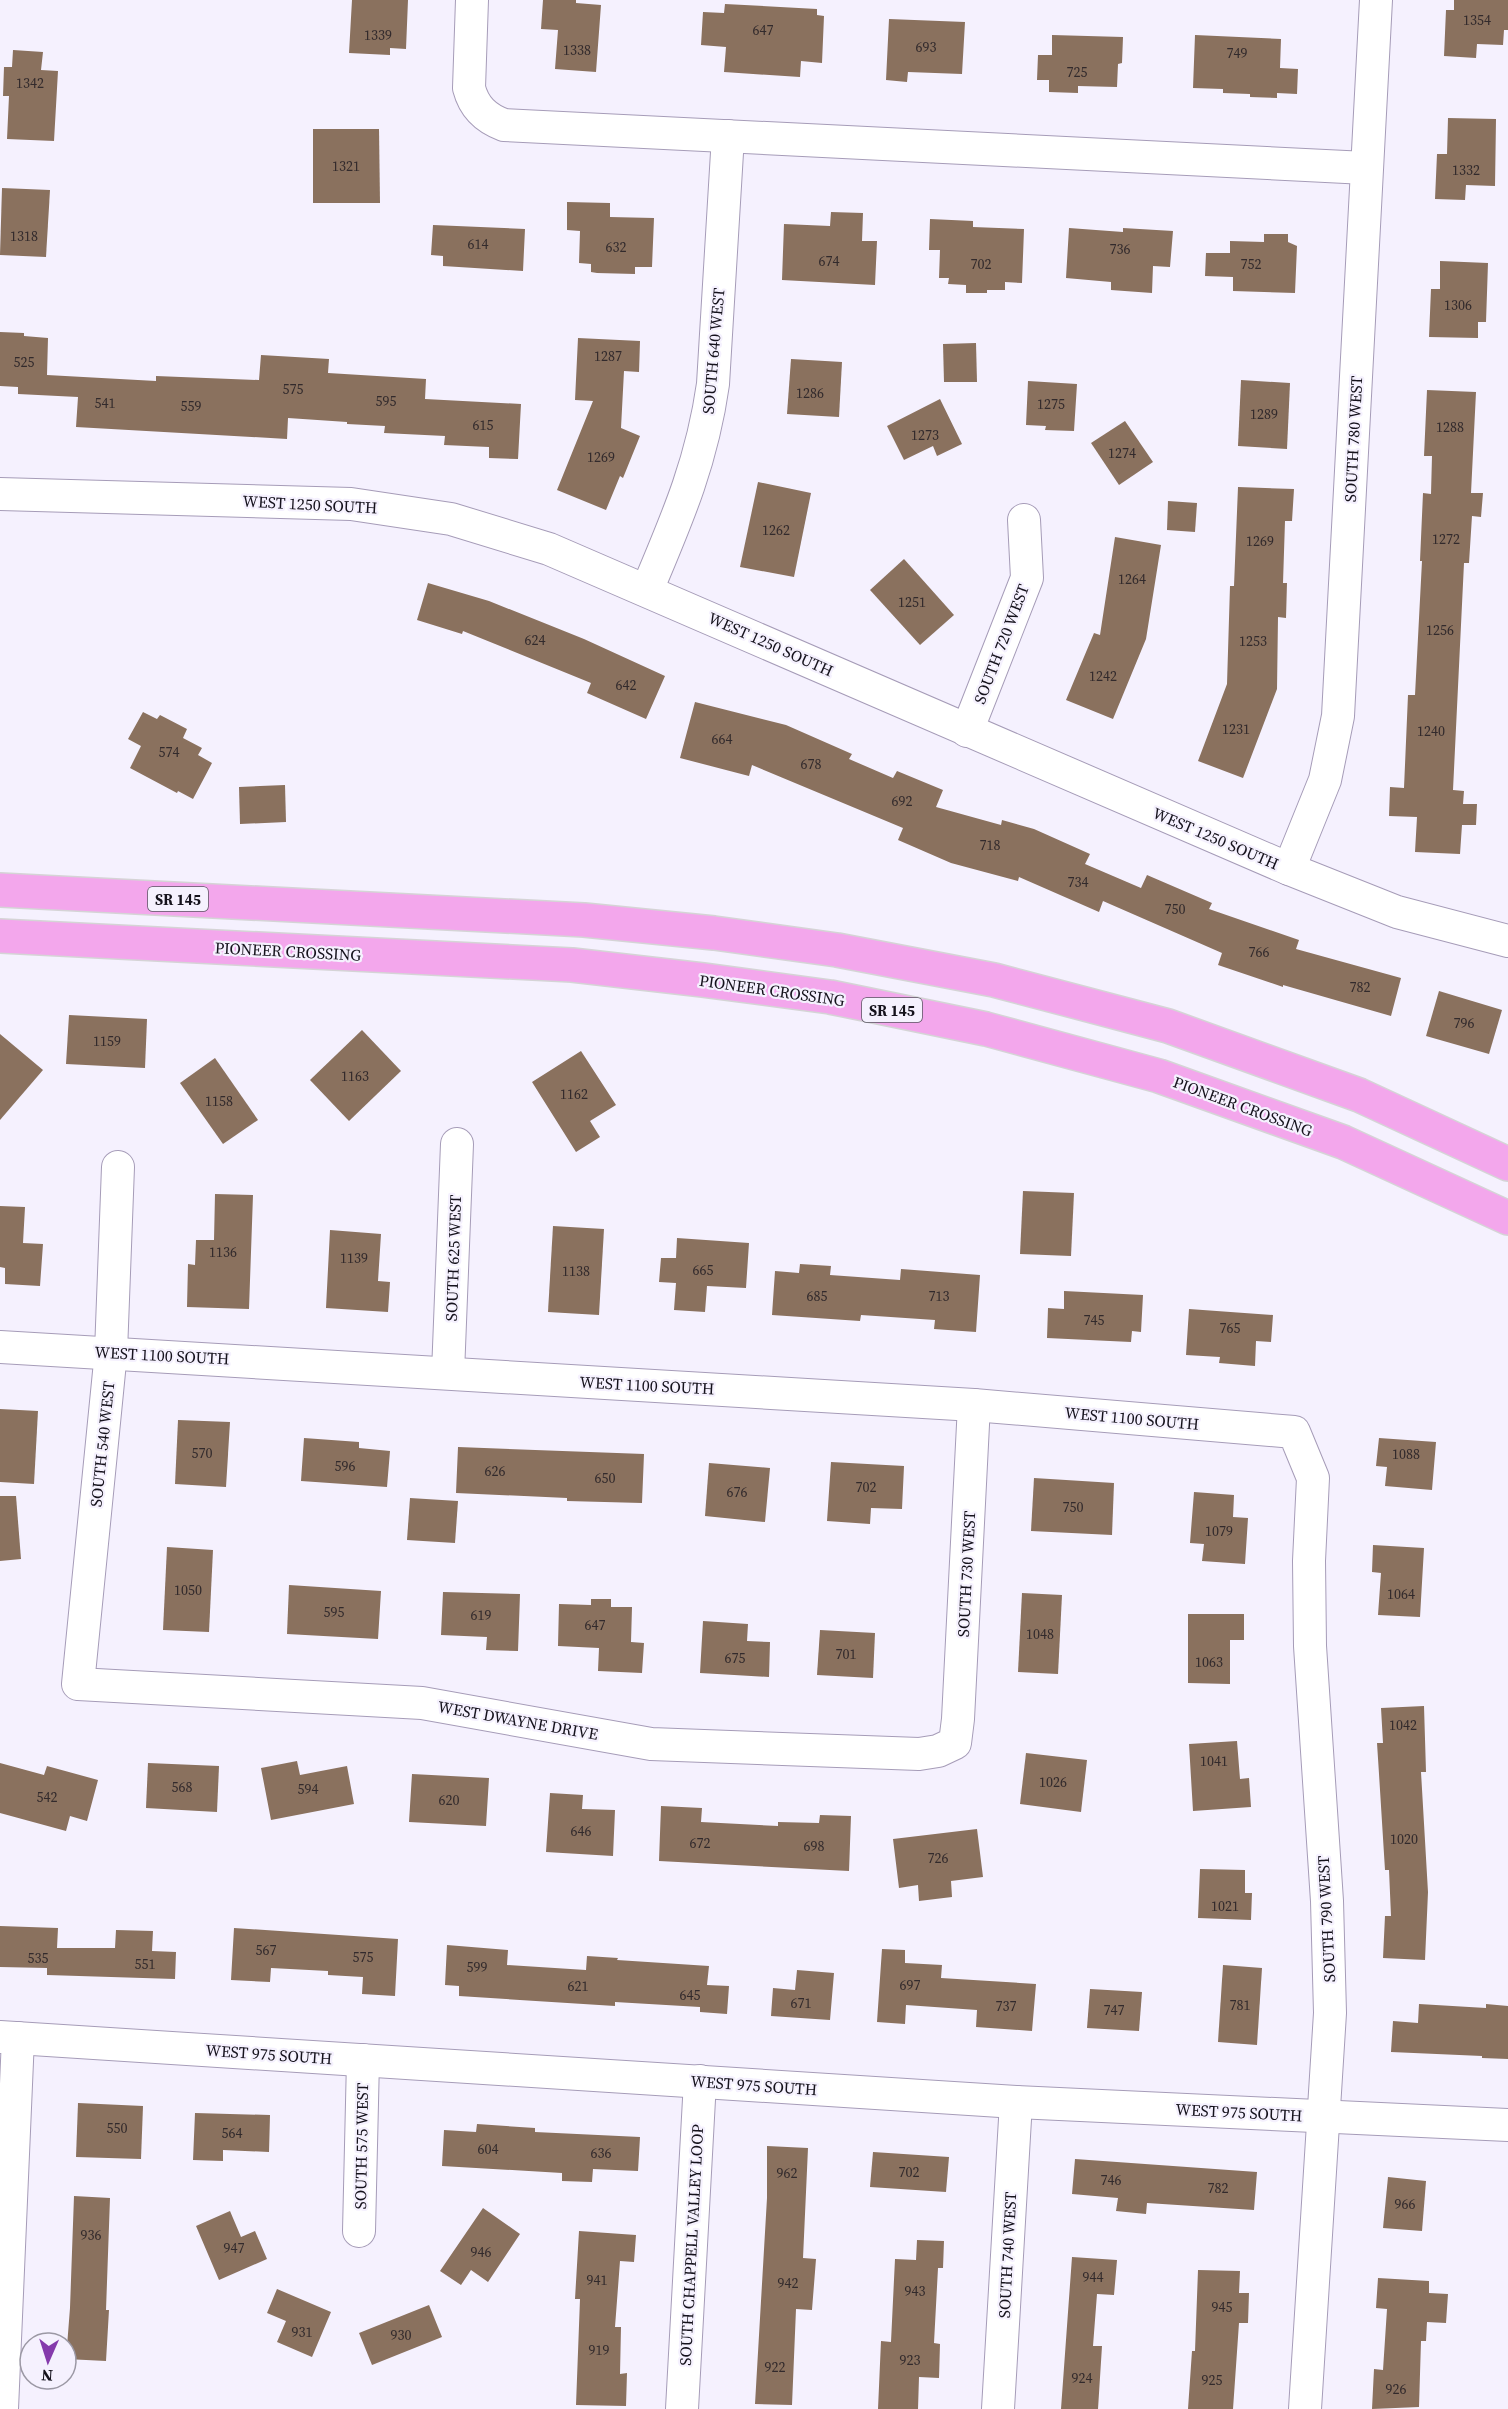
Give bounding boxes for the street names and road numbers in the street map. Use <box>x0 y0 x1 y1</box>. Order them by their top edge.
street label: SOUTH 640 WEST <box>697 287 730 415</box>
street label: SOUTH 780 WEST <box>1339 375 1367 503</box>
street label: WEST 1250 SOUTH <box>242 489 378 519</box>
street label: SOUTH 720 WEST <box>968 581 1034 707</box>
street label: WEST 1250 SOUTH <box>705 607 837 681</box>
street label: WEST 1250 SOUTH <box>1150 802 1282 874</box>
road number: SR 145 <box>148 887 208 911</box>
street label: PIONEER CROSSING <box>214 936 362 966</box>
street label: PIONEER CROSSING <box>698 969 846 1011</box>
road number: SR 145 <box>862 998 922 1022</box>
street label: PIONEER CROSSING <box>1170 1071 1316 1141</box>
street label: SOUTH 625 WEST <box>440 1194 466 1322</box>
street label: WEST 1100 SOUTH <box>94 1340 230 1370</box>
street label: WEST 1100 SOUTH <box>579 1370 715 1400</box>
street label: SOUTH 540 WEST <box>84 1380 120 1508</box>
street label: WEST 1100 SOUTH <box>1064 1401 1200 1435</box>
street label: SOUTH 730 WEST <box>952 1510 980 1638</box>
street label: WEST DWAYNE DRIVE <box>436 1695 600 1745</box>
street label: SOUTH 790 WEST <box>1312 1855 1340 1983</box>
street label: WEST 975 SOUTH <box>205 2039 333 2069</box>
street label: WEST 975 SOUTH <box>690 2070 818 2100</box>
street label: SOUTH 575 WEST <box>349 2082 373 2210</box>
street label: WEST 975 SOUTH <box>1175 2098 1303 2126</box>
street label: SOUTH CHAPPELL VALLEY LOOP <box>674 2123 708 2366</box>
street label: SOUTH 740 WEST <box>993 2191 1021 2319</box>

